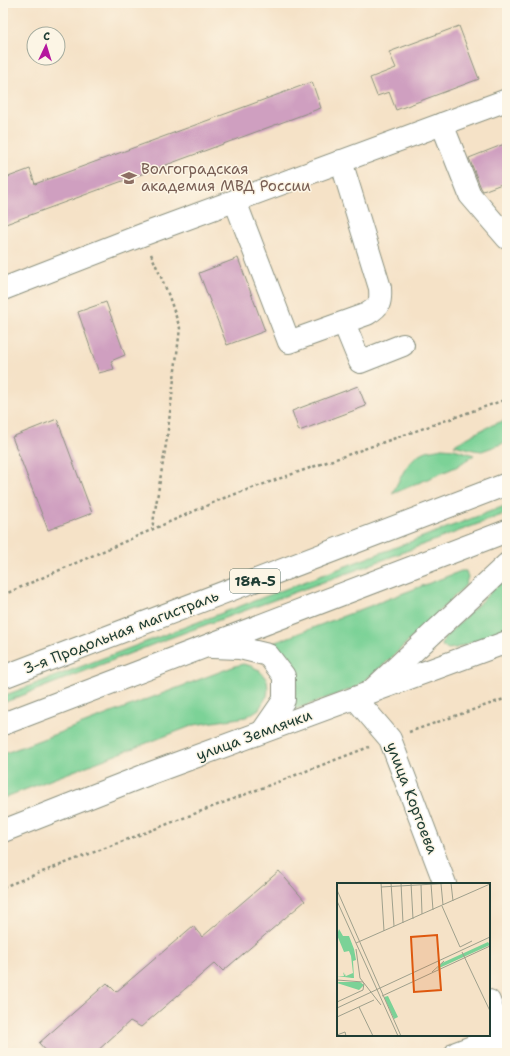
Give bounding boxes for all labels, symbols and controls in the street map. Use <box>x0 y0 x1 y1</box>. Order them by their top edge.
north arrow <box>26 26 66 66</box>
text: С <box>43 29 51 44</box>
place label: Волгоградская академия МВД России <box>141 159 311 196</box>
school or university icon: Волгоградская академия МВД России <box>120 169 138 187</box>
road number: 18А-5 <box>230 569 280 593</box>
street label: 3-я Продольная магистраль <box>20 585 222 679</box>
street label: улица Землячки <box>193 705 315 765</box>
street label: улица Кортоева <box>381 739 443 857</box>
inset map <box>337 883 490 1036</box>

